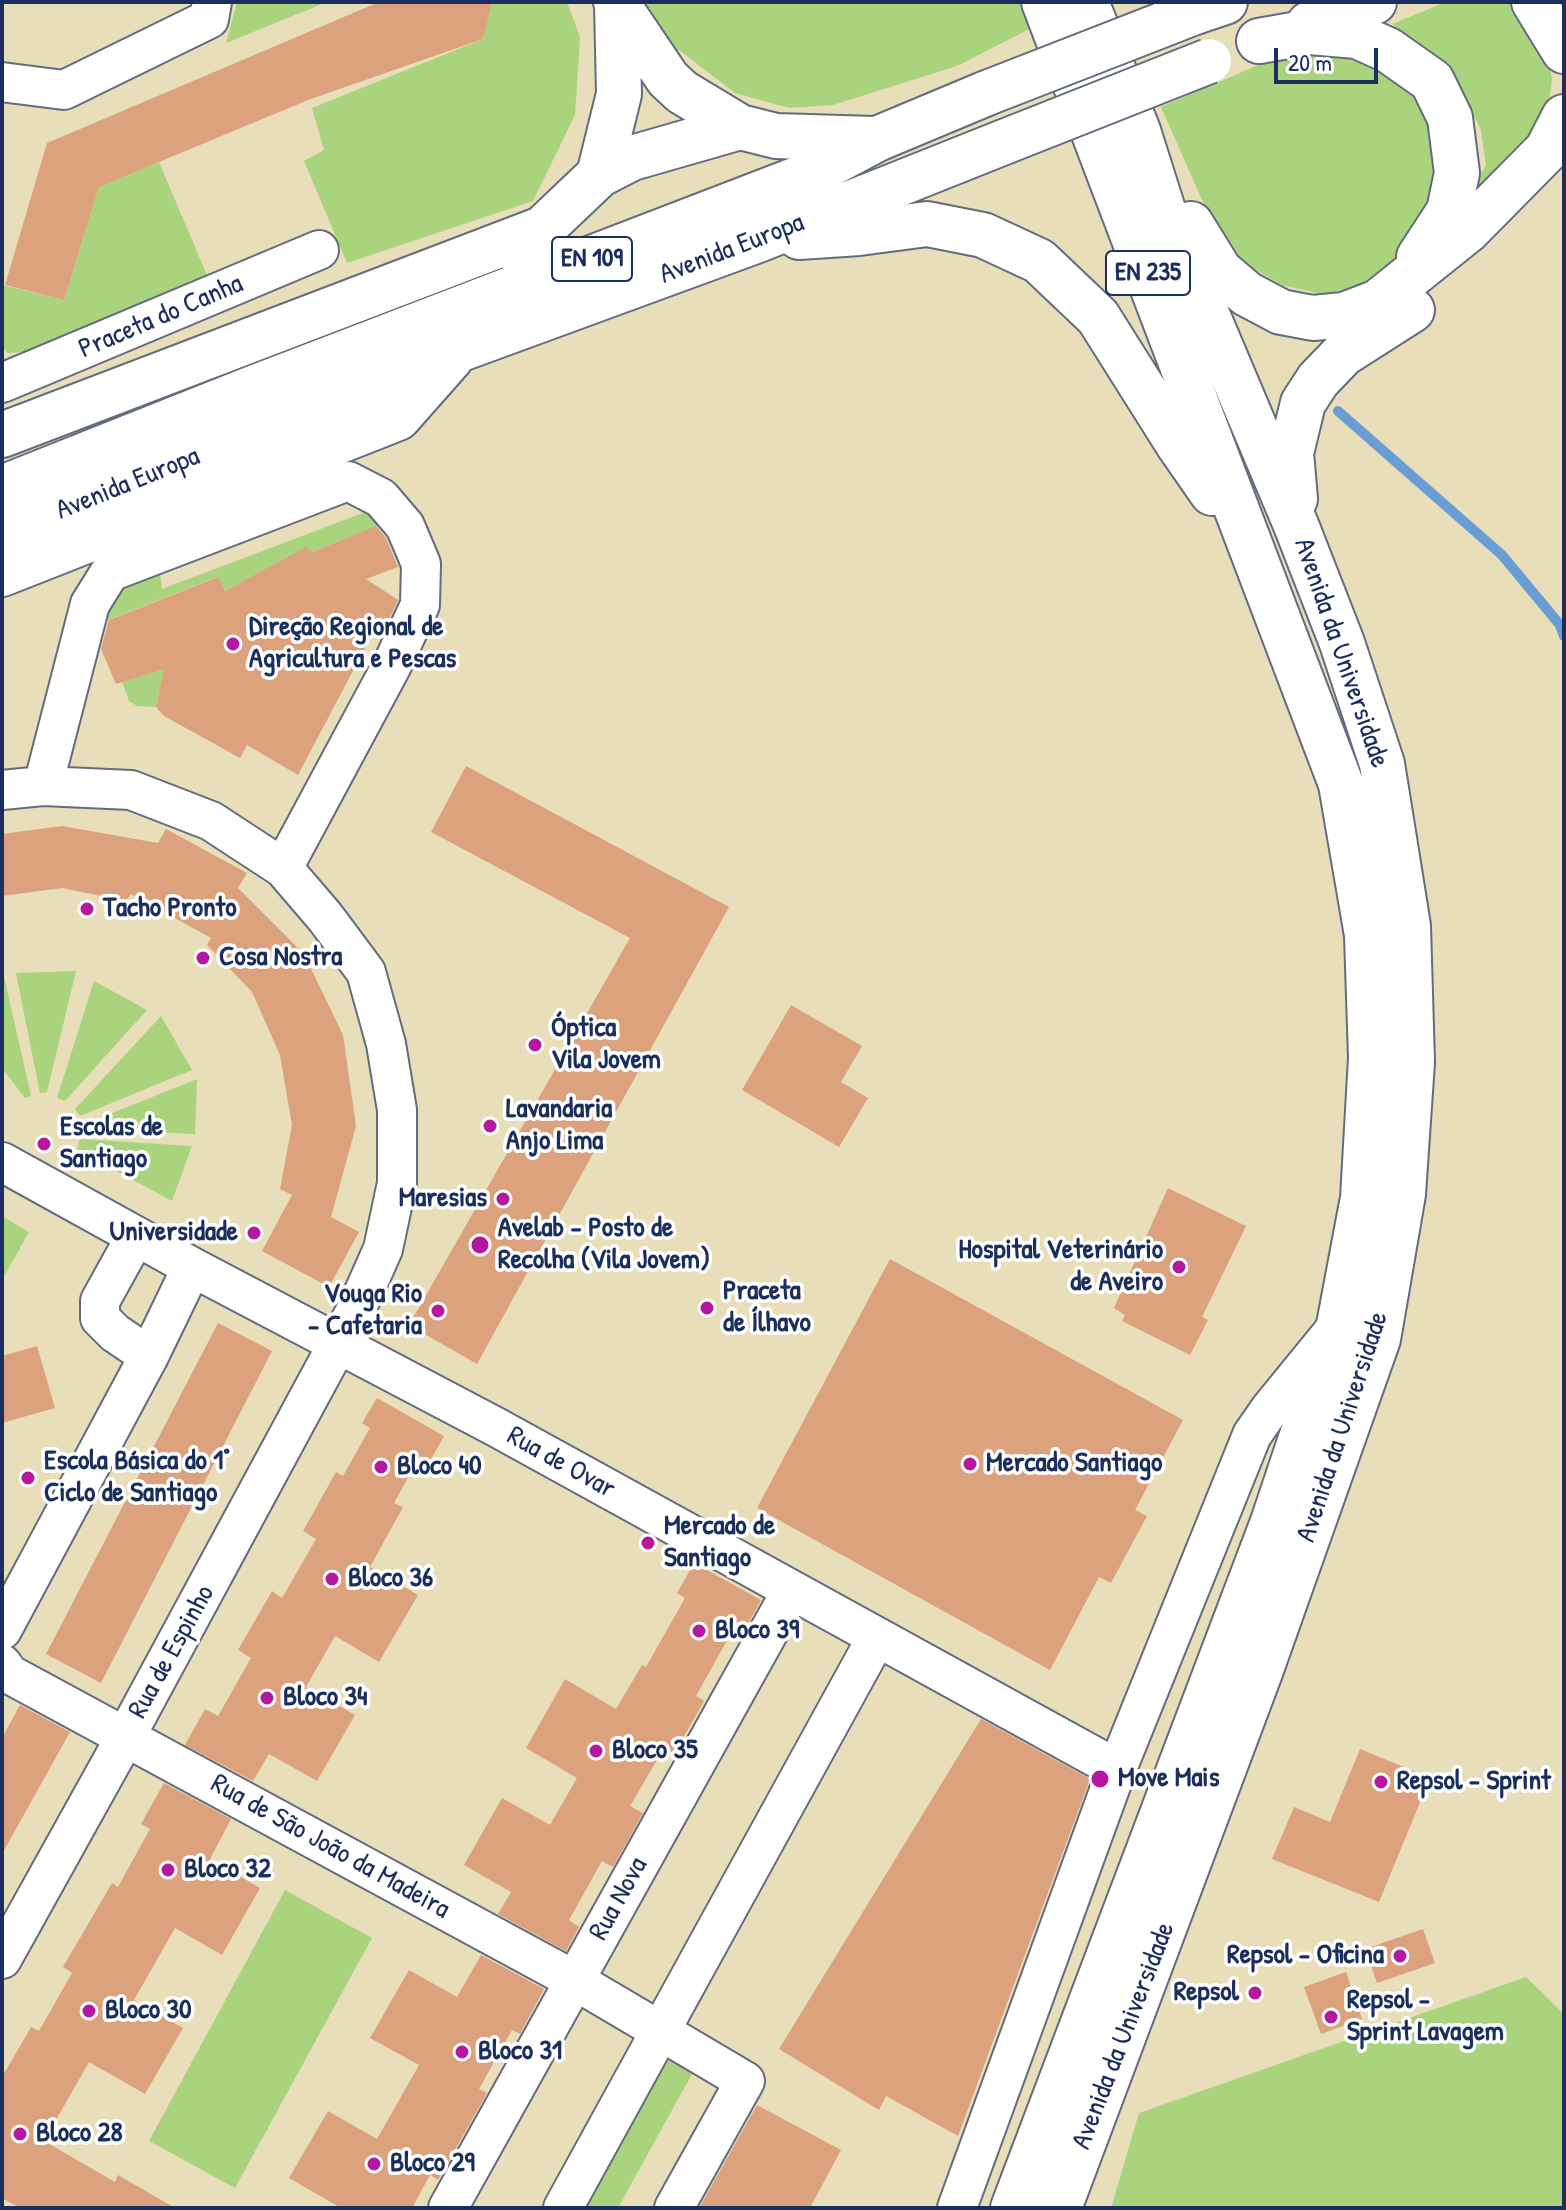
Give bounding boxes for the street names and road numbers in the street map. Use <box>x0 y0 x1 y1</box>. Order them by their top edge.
street label: Avenida Europa <box>655 206 809 292</box>
road number: EN 109 <box>552 237 632 281</box>
road number: EN 235 <box>1106 251 1190 295</box>
street label: Praceta do Canha <box>74 267 248 367</box>
street label: Avenida Europa <box>51 440 205 528</box>
street label: Avenida da Universidade <box>1286 534 1396 772</box>
street label: Avenida da Universidade <box>1290 1308 1396 1546</box>
street label: Rua de Ovar <box>501 1420 621 1506</box>
street label: Rua de Espinho <box>122 1580 222 1724</box>
street label: Rua de São João da Madeira <box>205 1767 455 1927</box>
street label: Rua Nova <box>583 1852 655 1946</box>
street label: Avenida da Universidade <box>1065 1918 1183 2154</box>

